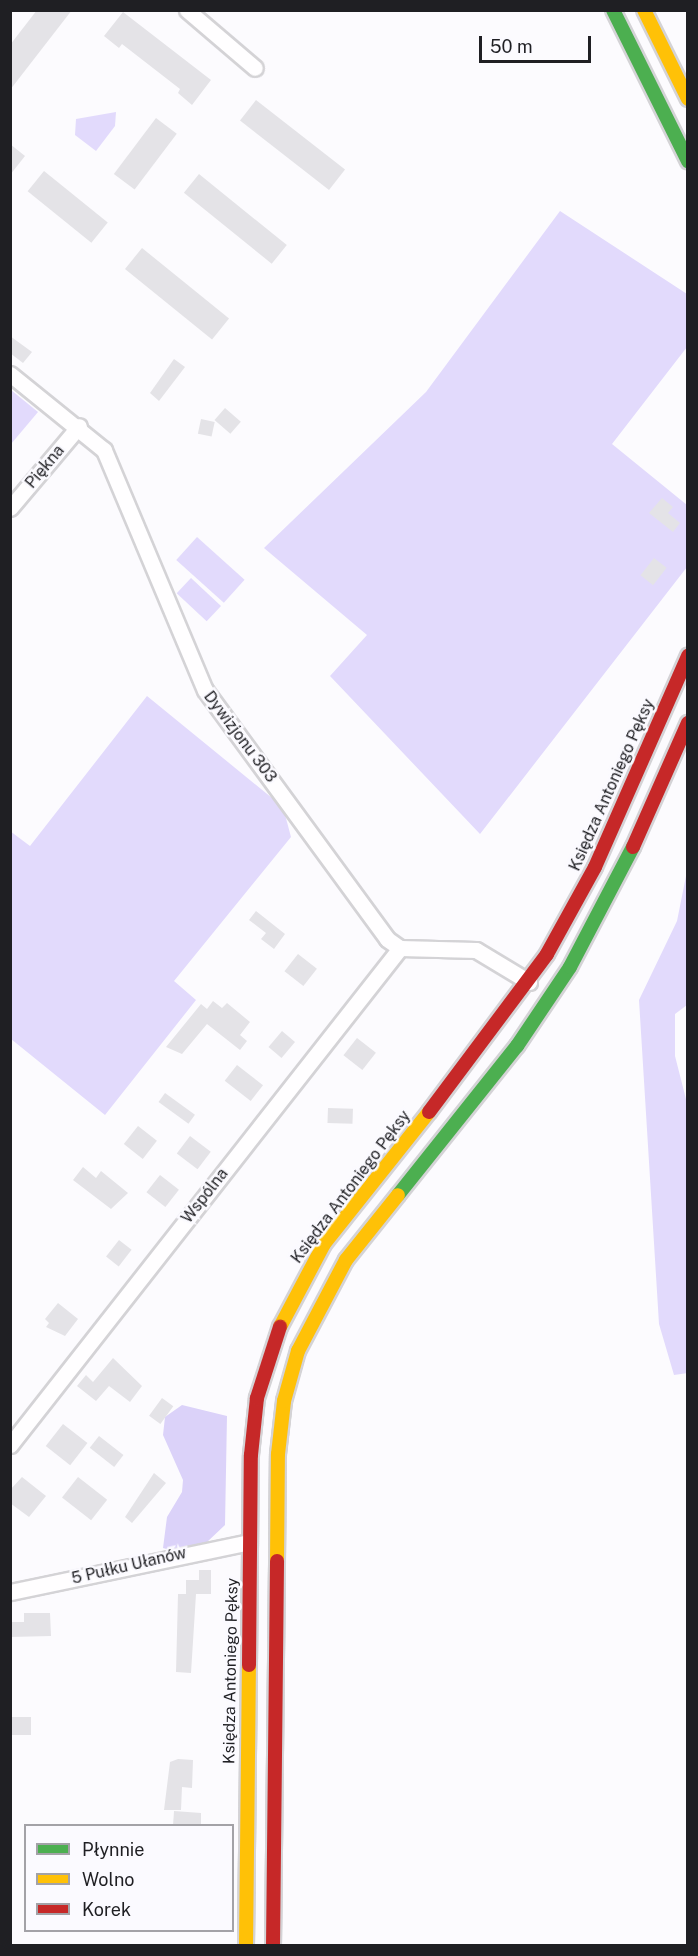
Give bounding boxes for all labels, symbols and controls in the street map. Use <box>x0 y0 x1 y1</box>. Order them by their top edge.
scale bar <box>482 24 594 62</box>
text: 50 m <box>490 36 533 57</box>
street label: Piękna <box>21 442 69 492</box>
street label: Dywizjonu 303 <box>199 688 281 786</box>
street label: Księdza Antoniego Pęksy <box>565 696 659 874</box>
street label: Księdza Antoniego Pęksy <box>287 1107 415 1267</box>
street label: Wspólna <box>178 1165 232 1227</box>
street label: 5 Pułku Ułanów <box>70 1543 188 1589</box>
street label: Księdza Antoniego Pęksy <box>220 1578 242 1764</box>
legend <box>24 1824 234 1932</box>
text: Płynnie <box>82 1839 145 1860</box>
text: Wolno <box>82 1869 134 1890</box>
text: Korek <box>82 1899 131 1920</box>

